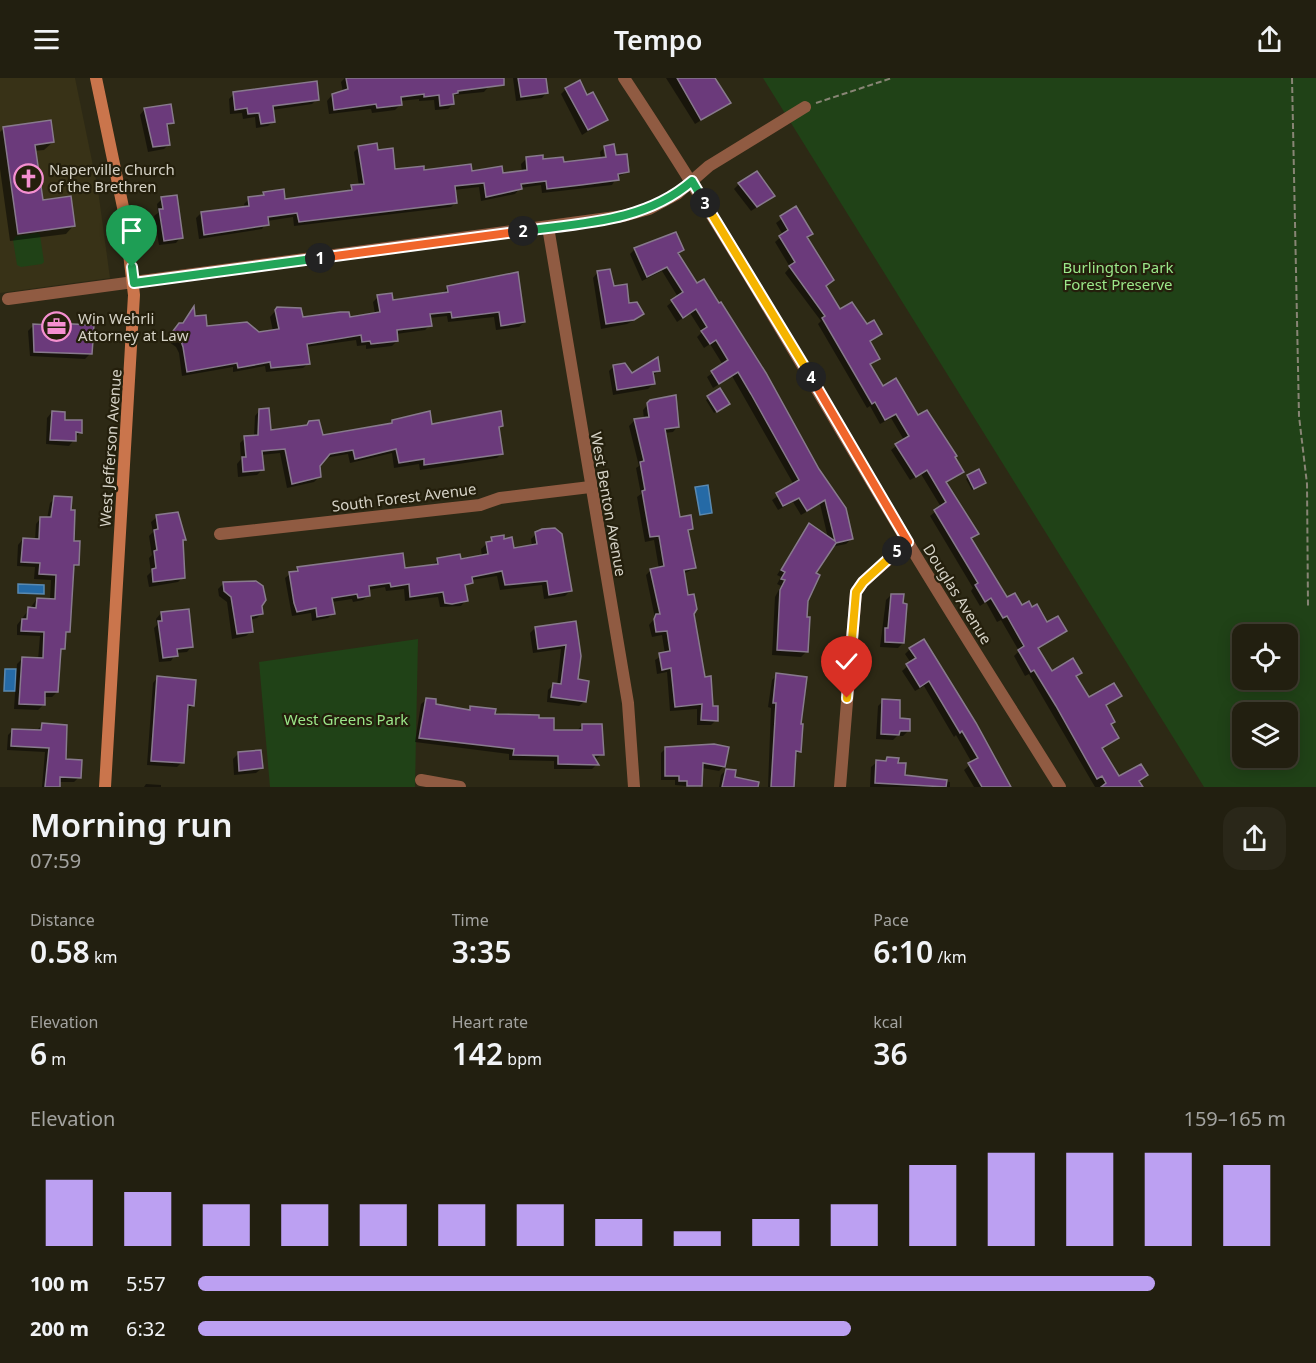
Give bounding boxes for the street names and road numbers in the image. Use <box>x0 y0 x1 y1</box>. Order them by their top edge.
street label: West Jefferson Avenue <box>95 368 125 528</box>
street label: West Benton Avenue <box>586 430 632 578</box>
street label: South Forest Avenue <box>331 478 477 516</box>
street label: Douglas Avenue <box>919 540 997 648</box>

